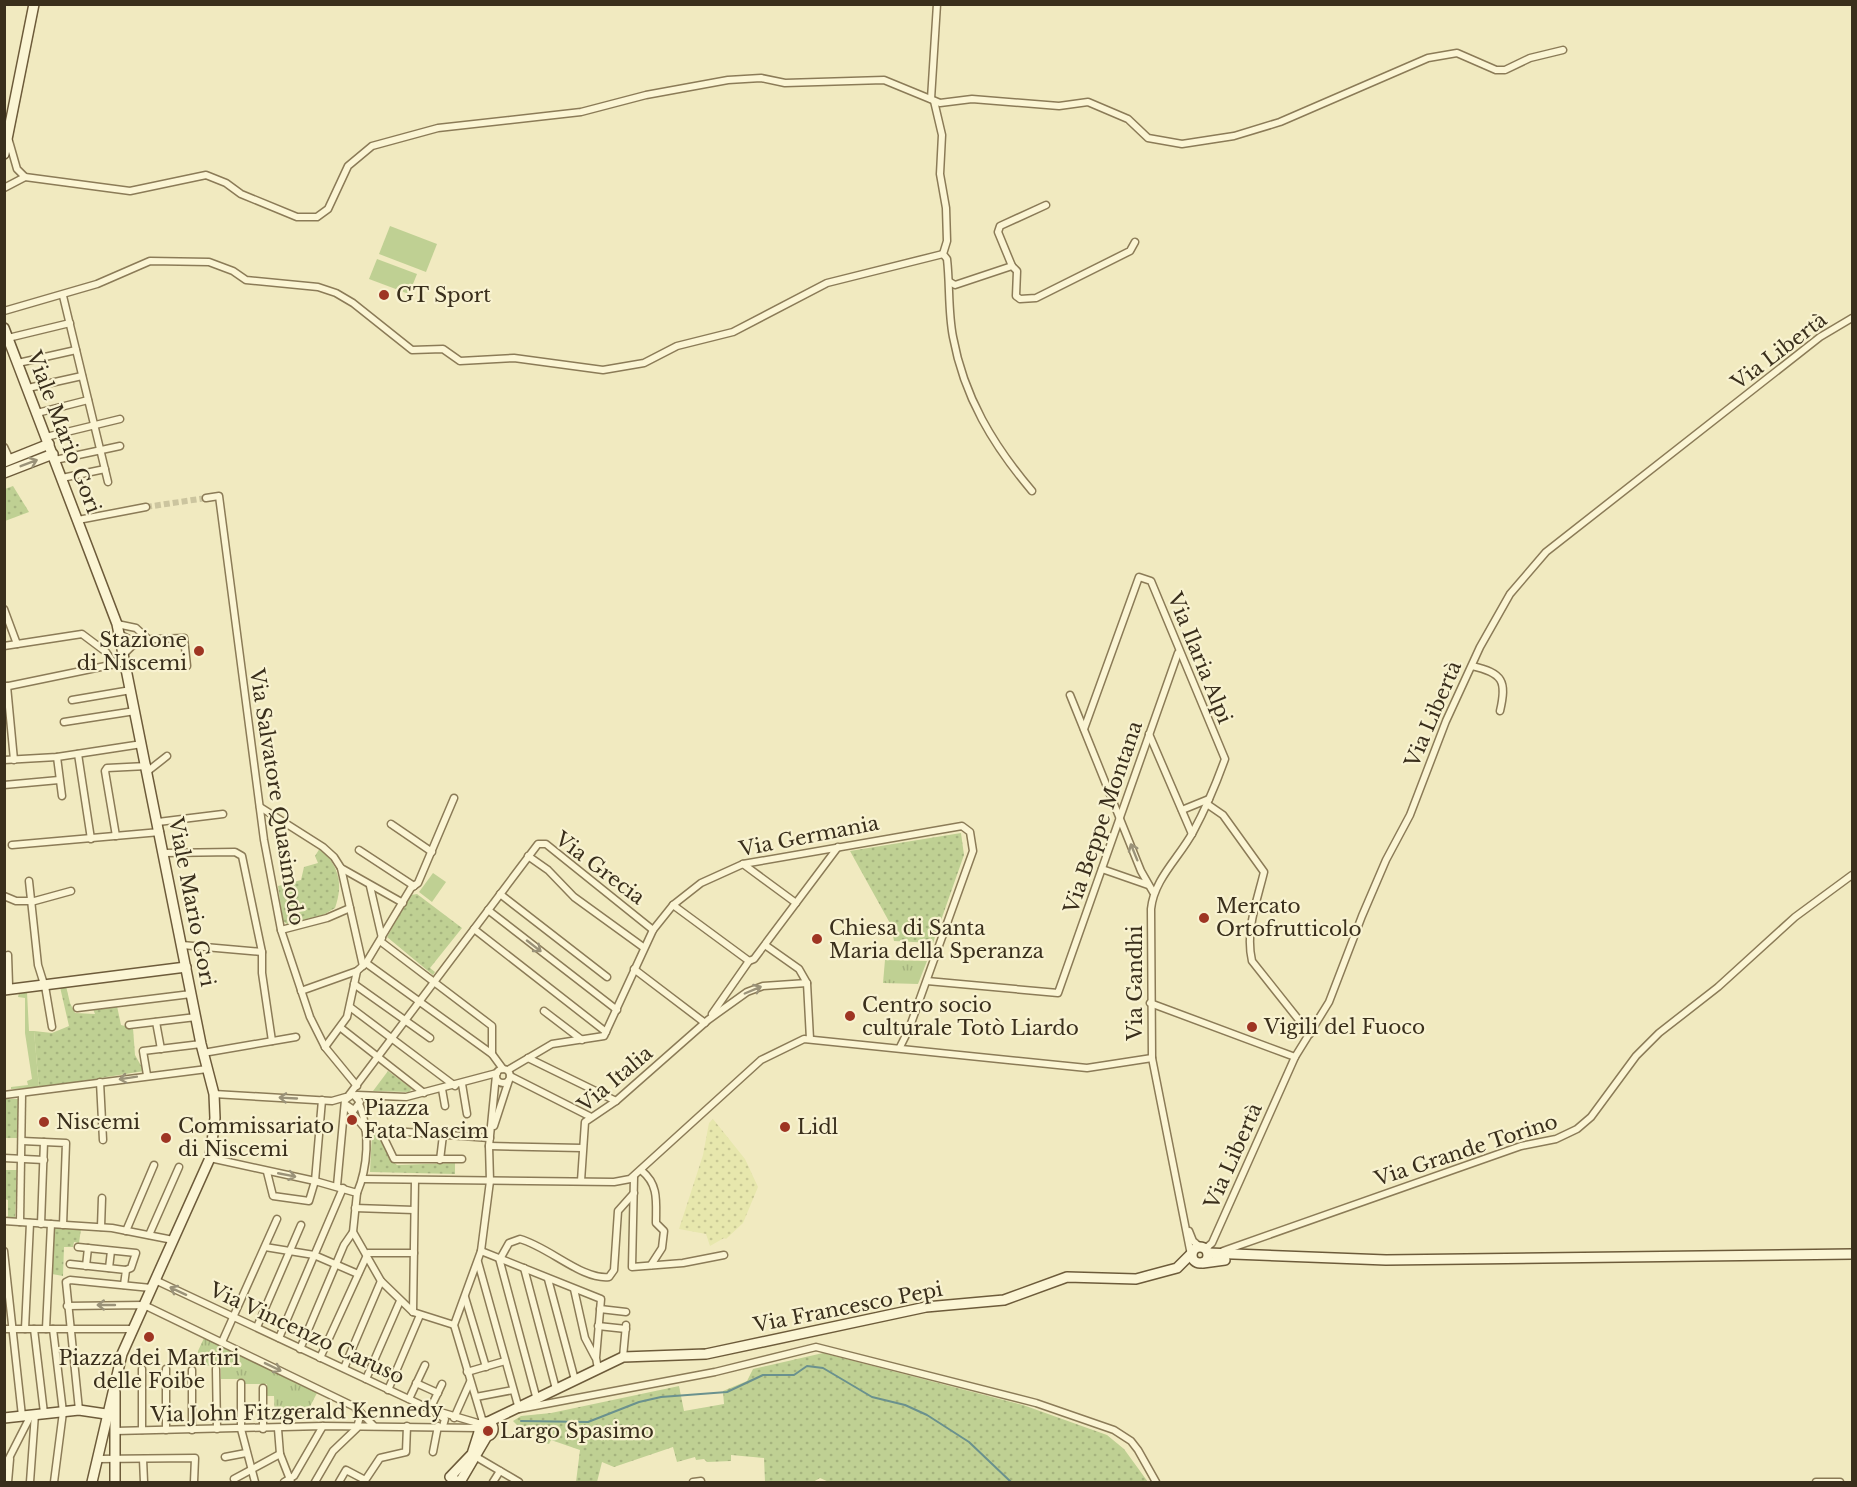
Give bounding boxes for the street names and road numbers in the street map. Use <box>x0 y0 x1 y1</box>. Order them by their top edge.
street label: Via Libertà <box>1726 307 1832 395</box>
street label: Viale Mario Gori <box>22 346 106 517</box>
street label: Via Ilaria Alpi <box>1162 588 1237 727</box>
street label: Via Libertà <box>1399 656 1466 772</box>
street label: Via Salvatore Quasimodo <box>245 666 309 927</box>
street label: Via Beppe Montana <box>1058 717 1147 917</box>
street label: Via Germania <box>736 811 882 861</box>
street label: Viale Mario Gori <box>164 814 220 989</box>
street label: Via Grecia <box>550 826 650 910</box>
street label: Via Gandhi <box>1123 925 1147 1042</box>
street label: Via Italia <box>572 1040 658 1118</box>
street label: Via Libertà <box>1199 1099 1267 1213</box>
street label: Via Grande Torino <box>1371 1109 1561 1191</box>
street label: Via Vincenzo Caruso <box>205 1277 408 1389</box>
street label: Via Francesco Pepi <box>750 1277 945 1337</box>
street label: Via John Fitzgerald Kennedy <box>149 1397 444 1427</box>

